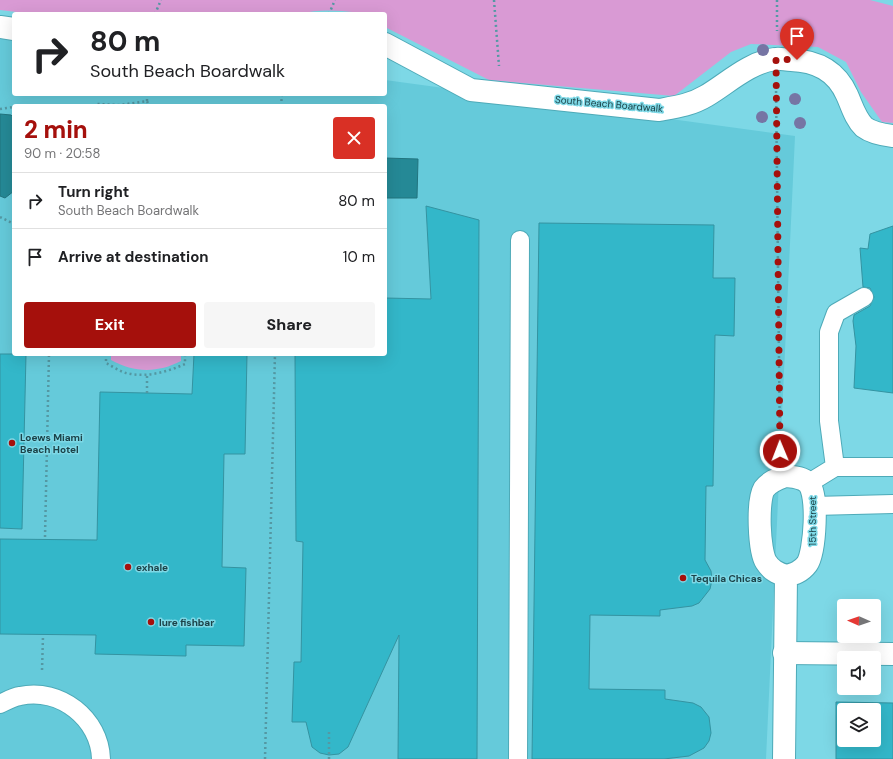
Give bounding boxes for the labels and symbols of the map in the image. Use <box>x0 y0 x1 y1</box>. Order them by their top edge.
pin <box>780 19 814 60</box>
street label: South Beach Boardwalk <box>554 93 664 115</box>
position arrow <box>759 430 801 472</box>
place label: Loews Miami Beach Hotel <box>20 431 83 456</box>
marker: Loews Miami Beach Hotel <box>7 438 17 448</box>
street label: 15th Street <box>806 496 819 546</box>
place label: exhale <box>136 561 168 574</box>
marker: exhale <box>123 562 133 572</box>
place label: Tequila Chicas <box>691 572 762 585</box>
marker: Tequila Chicas <box>678 573 688 583</box>
north arrow <box>837 599 881 643</box>
place label: lure fishbar <box>159 616 214 629</box>
marker: lure fishbar <box>146 617 156 627</box>

